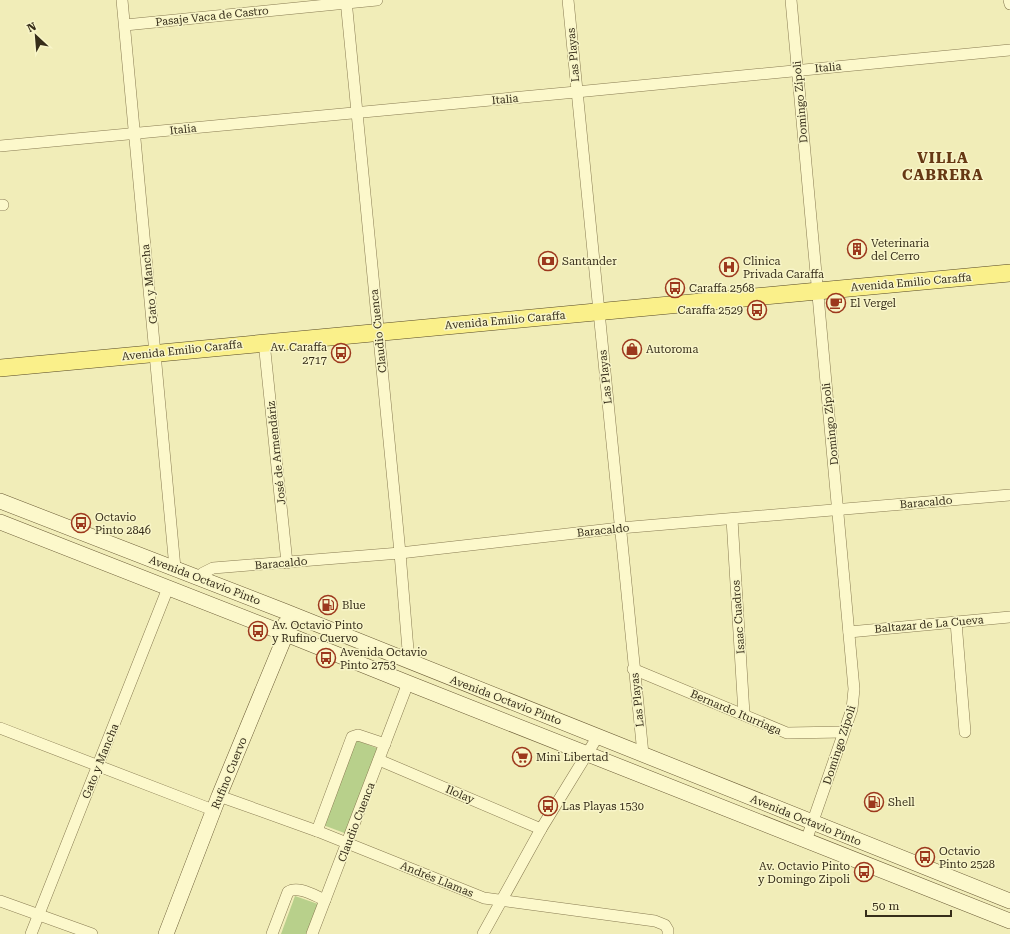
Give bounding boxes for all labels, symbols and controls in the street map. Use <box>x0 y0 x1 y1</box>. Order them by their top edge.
street label: Pasaje Vaca de Castro <box>155 4 270 29</box>
north arrow <box>16 16 56 56</box>
text: N <box>25 20 39 35</box>
street label: Las Playas <box>565 27 582 83</box>
street label: Domingo Zípoli <box>790 60 811 144</box>
street label: Italia <box>814 60 842 75</box>
street label: Italia <box>491 92 519 107</box>
street label: Italia <box>169 122 197 137</box>
district label: VILLA CABRERA <box>902 149 984 184</box>
place label: Veterinaria del Cerro <box>871 237 929 263</box>
building icon: Veterinaria del Cerro <box>846 238 868 260</box>
street label: Gato y Mancha <box>139 243 160 324</box>
bank icon: Santander <box>537 250 559 272</box>
place label: Santander <box>562 255 617 268</box>
place label: Clinica Privada Caraffa <box>743 255 824 281</box>
hospital icon: Clinica Privada Caraffa <box>718 256 740 278</box>
street label: Avenida Emilio Caraffa <box>850 271 972 294</box>
bus stop icon: Caraffa 2568 <box>664 277 686 299</box>
place label: Caraffa 2568 <box>689 282 754 295</box>
street label: Claudio Cuenca <box>368 288 389 374</box>
cafe icon: El Vergel <box>825 292 847 314</box>
place label: El Vergel <box>850 297 897 310</box>
bus stop icon: Caraffa 2529 <box>746 299 768 321</box>
place label: Caraffa 2529 <box>678 304 743 317</box>
street label: Avenida Emilio Caraffa <box>444 309 566 332</box>
street label: Avenida Emilio Caraffa <box>121 338 243 363</box>
shop icon: Autoroma <box>621 338 643 360</box>
place label: Av. Caraffa 2717 <box>271 341 327 367</box>
bus stop icon: Av. Caraffa 2717 <box>330 342 352 364</box>
place label: Autoroma <box>646 343 698 356</box>
street label: Las Playas <box>596 349 615 405</box>
street label: Domingo Zípoli <box>820 382 841 466</box>
street label: José de Armendáriz <box>265 400 288 505</box>
street label: Baracaldo <box>899 494 953 511</box>
place label: Octavio Pinto 2846 <box>95 511 151 537</box>
bus stop icon: Octavio Pinto 2846 <box>70 512 92 534</box>
street label: Baracaldo <box>576 521 630 540</box>
street label: Avenida Octavio Pinto <box>147 553 263 608</box>
street label: Baracaldo <box>254 555 308 572</box>
street label: Isaac Cuadros <box>729 580 748 654</box>
fuel station icon: Blue <box>317 594 339 616</box>
place label: Blue <box>342 599 366 612</box>
street label: Baltazar de La Cueva <box>874 613 984 636</box>
place label: Av. Octavio Pinto y Rufino Cuervo <box>272 619 363 645</box>
bus stop icon: Av. Octavio Pinto y Rufino Cuervo <box>247 620 269 642</box>
place label: Avenida Octavio Pinto 2753 <box>340 646 427 672</box>
bus stop icon: Avenida Octavio Pinto 2753 <box>315 647 337 669</box>
street label: Las Playas <box>628 672 647 728</box>
street label: Avenida Octavio Pinto <box>448 673 564 728</box>
street label: Bernardo Iturriaga <box>688 687 783 738</box>
street label: Domingo Zípoli <box>821 703 859 786</box>
street label: Gato y Mancha <box>79 722 121 801</box>
street label: Rufino Cuervo <box>209 735 250 811</box>
supermarket icon: Mini Libertad <box>511 746 533 768</box>
place label: Mini Libertad <box>536 751 608 764</box>
street label: Claudio Cuenca <box>335 781 378 864</box>
street label: Ilolay <box>444 783 477 806</box>
fuel station icon: Shell <box>863 791 885 813</box>
street label: Avenida Octavio Pinto <box>748 792 863 849</box>
bus stop icon: Las Playas 1530 <box>537 795 559 817</box>
place label: Shell <box>888 796 915 809</box>
place label: Las Playas 1530 <box>562 800 644 813</box>
place label: Octavio Pinto 2528 <box>939 845 995 871</box>
bus stop icon: Octavio Pinto 2528 <box>914 846 936 868</box>
street label: Andrés Llamas <box>398 859 475 900</box>
place label: Av. Octavio Pinto y Domingo Zipoli <box>758 860 850 886</box>
bus stop icon: Av. Octavio Pinto y Domingo Zipoli <box>853 861 875 883</box>
scale bar <box>866 892 951 918</box>
text: 50 m <box>872 899 899 913</box>

